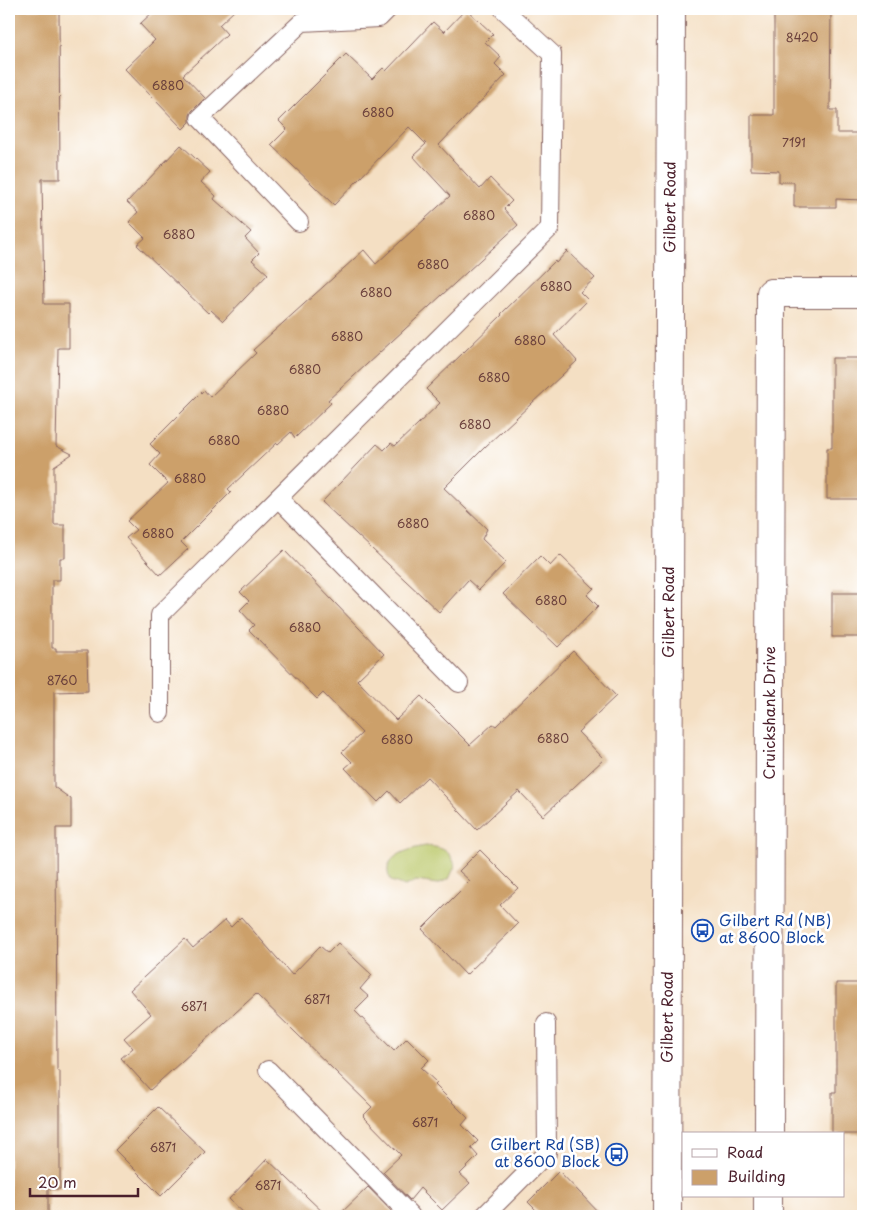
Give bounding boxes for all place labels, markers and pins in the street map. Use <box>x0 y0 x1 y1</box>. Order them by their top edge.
place label: Gilbert Rd (NB) at 8600 Block <box>719 908 831 948</box>
bus stop icon: Gilbert Rd (NB) at 8600 Block <box>691 918 715 942</box>
place label: Gilbert Rd (SB) at 8600 Block <box>490 1132 600 1172</box>
bus stop icon: Gilbert Rd (SB) at 8600 Block <box>604 1142 628 1166</box>

